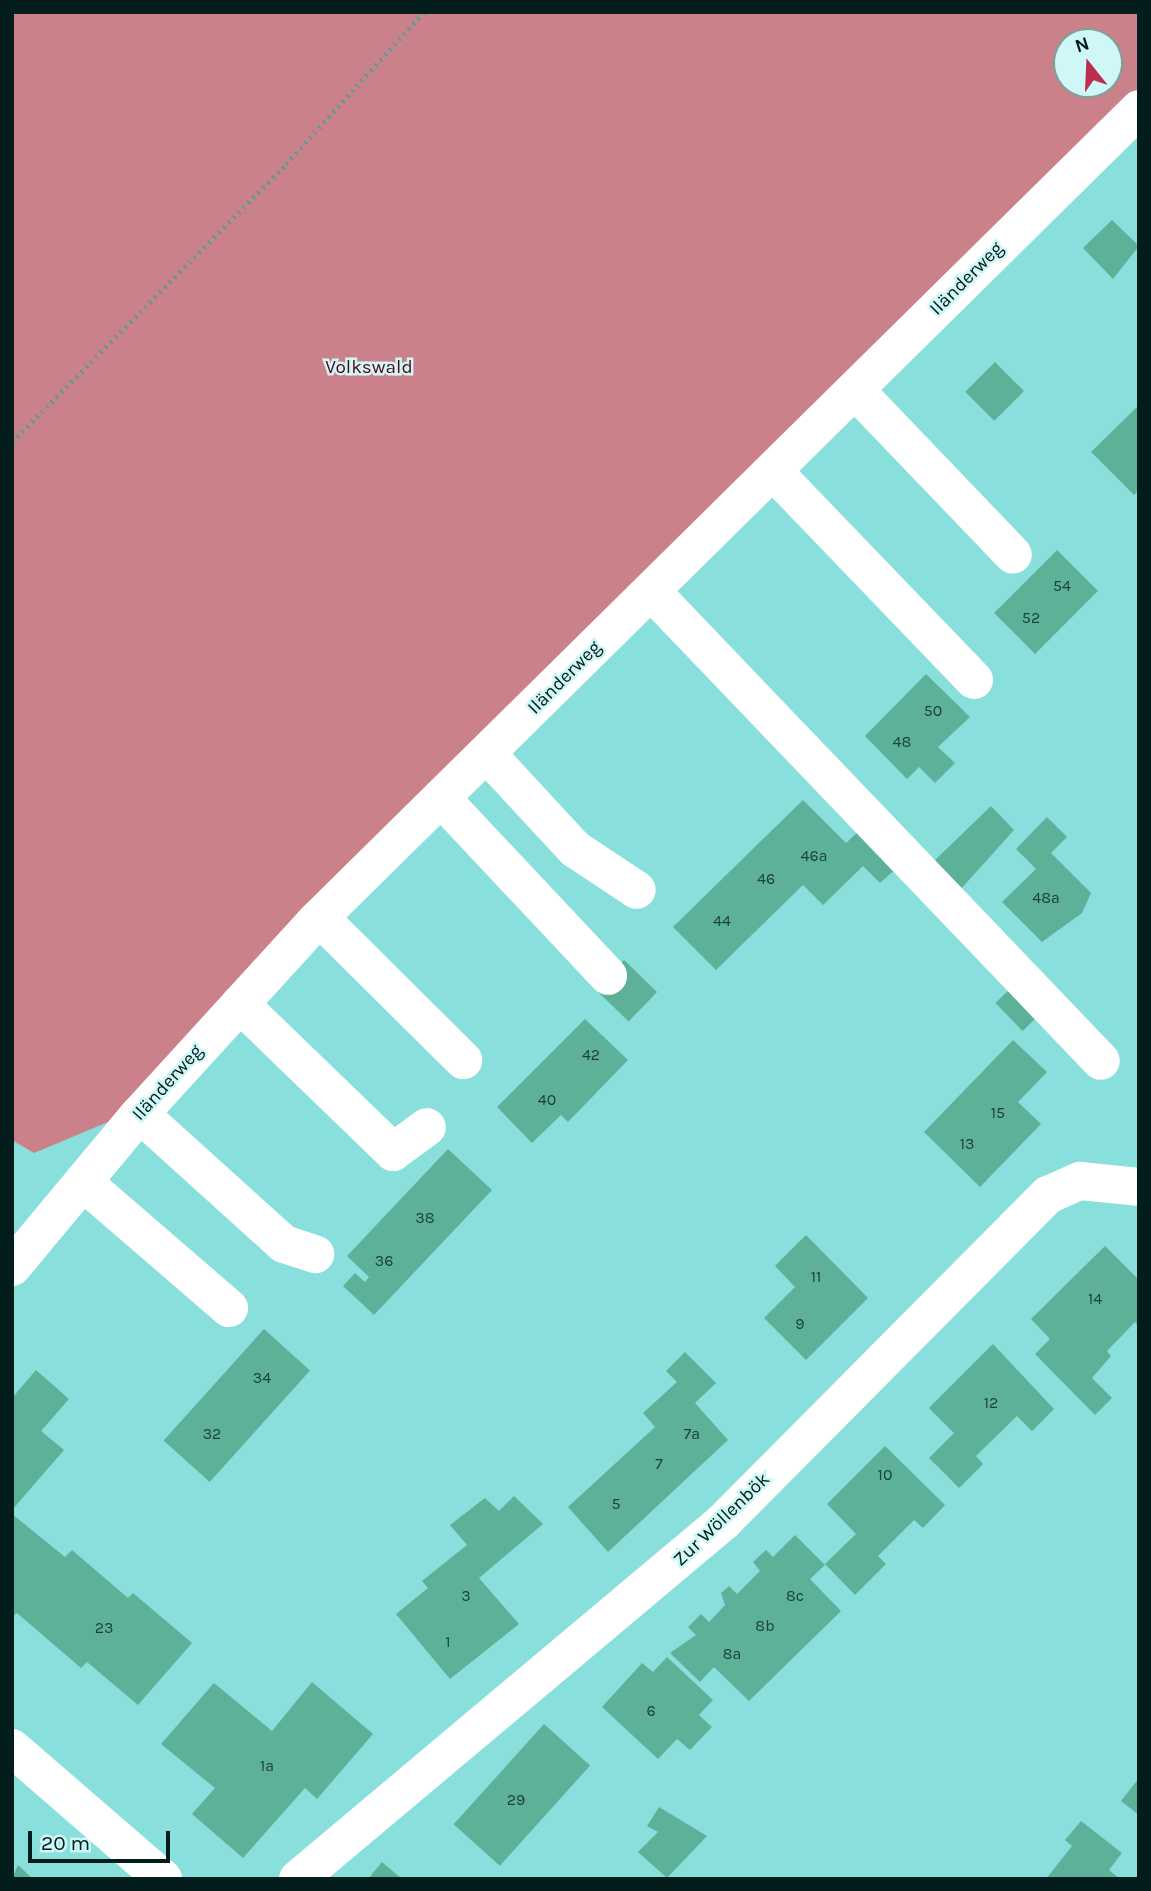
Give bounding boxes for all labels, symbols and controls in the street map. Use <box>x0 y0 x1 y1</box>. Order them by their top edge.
north arrow <box>1053 28 1123 98</box>
text: N <box>1072 32 1092 57</box>
street label: Iländerweg <box>925 237 1009 321</box>
park label: Volkswald <box>325 357 413 379</box>
house number: 54 <box>1053 576 1071 596</box>
house number: 52 <box>1022 608 1040 628</box>
street label: Iländerweg <box>523 636 607 720</box>
house number: 50 <box>924 701 942 721</box>
house number: 48 <box>893 732 911 752</box>
house number: 46a <box>801 846 827 866</box>
house number: 46 <box>757 869 775 889</box>
house number: 48a <box>1032 888 1060 908</box>
house number: 44 <box>713 911 731 931</box>
street label: Iländerweg <box>128 1040 208 1126</box>
house number: 42 <box>582 1045 600 1065</box>
house number: 40 <box>538 1090 556 1110</box>
house number: 15 <box>991 1103 1005 1123</box>
house number: 13 <box>960 1134 974 1154</box>
house number: 38 <box>415 1208 435 1228</box>
house number: 36 <box>375 1251 393 1271</box>
house number: 11 <box>811 1267 821 1287</box>
house number: 14 <box>1088 1289 1102 1309</box>
house number: 9 <box>795 1314 805 1334</box>
house number: 34 <box>253 1368 271 1388</box>
house number: 12 <box>984 1393 998 1413</box>
house number: 32 <box>203 1424 221 1444</box>
house number: 7a <box>684 1424 700 1444</box>
house number: 7 <box>655 1454 663 1474</box>
house number: 10 <box>878 1465 892 1485</box>
street label: Zur Wöllenbök <box>669 1468 775 1572</box>
house number: 5 <box>611 1494 621 1514</box>
house number: 3 <box>461 1586 471 1606</box>
house number: 8c <box>786 1586 804 1606</box>
house number: 8b <box>755 1616 775 1636</box>
house number: 23 <box>95 1618 113 1638</box>
house number: 1 <box>445 1632 451 1652</box>
house number: 8a <box>723 1644 741 1664</box>
house number: 6 <box>646 1701 656 1721</box>
house number: 1a <box>260 1756 274 1776</box>
house number: 29 <box>507 1790 525 1810</box>
scale bar <box>32 1818 173 1862</box>
text: 20 m <box>41 1831 90 1855</box>

